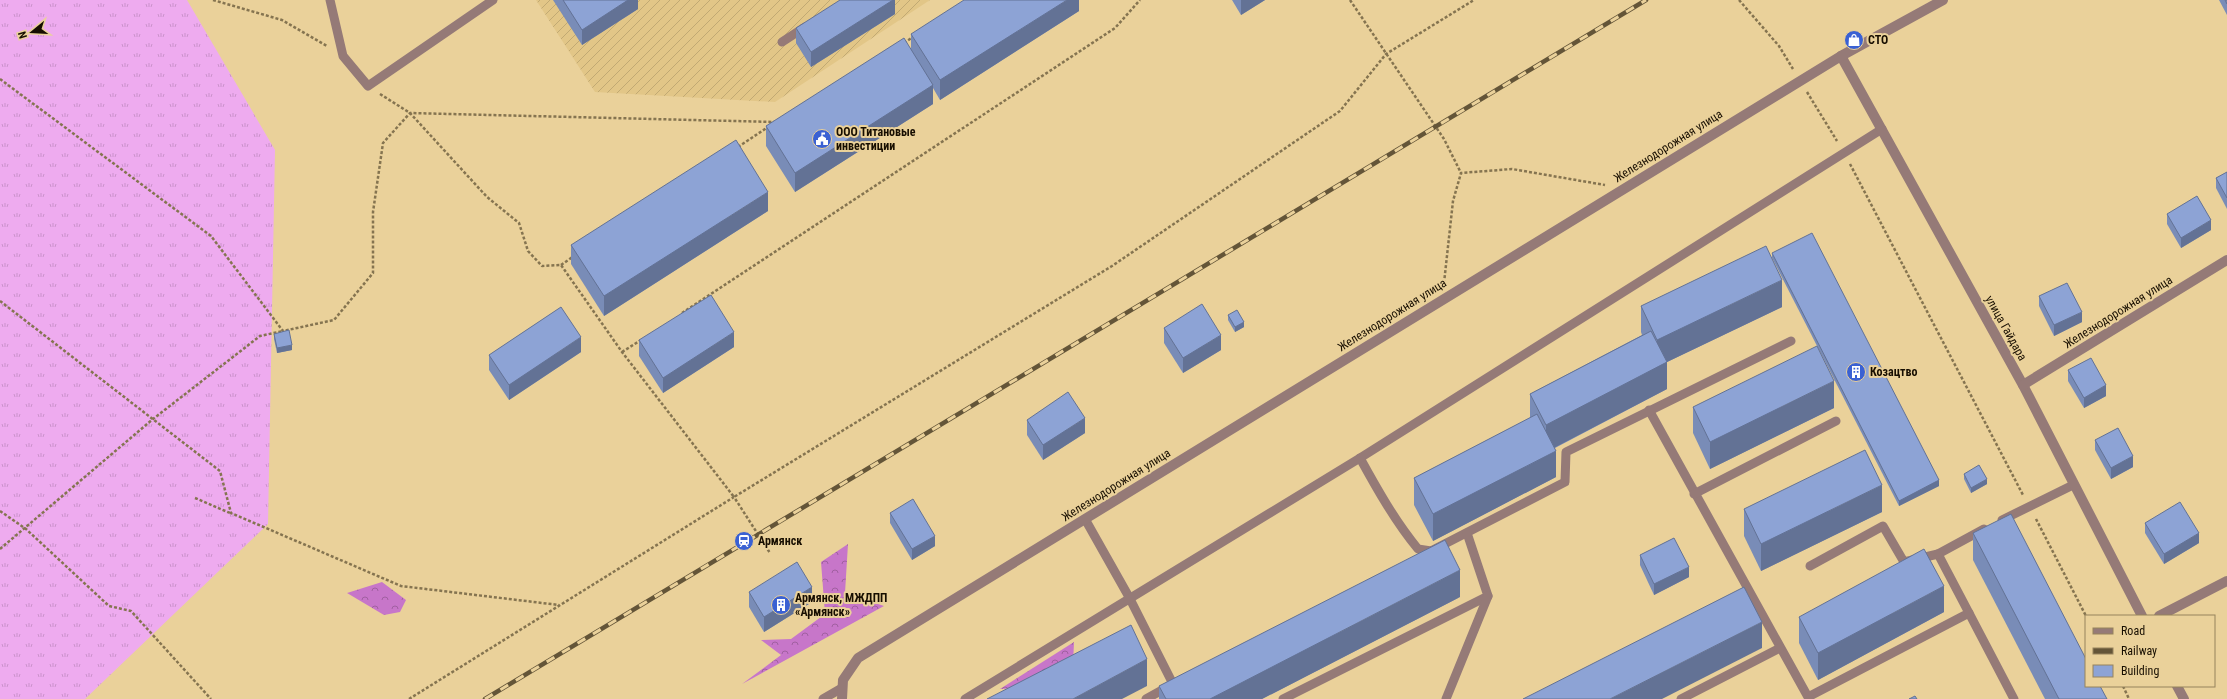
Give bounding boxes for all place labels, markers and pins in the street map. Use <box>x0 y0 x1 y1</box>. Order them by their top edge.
shop icon: СТО <box>1843 29 1865 51</box>
place label: СТО <box>1868 33 1888 47</box>
place label: ООО Титановые инвестиции <box>836 125 916 153</box>
public building icon: ООО Титановые инвестиции <box>811 128 833 150</box>
building icon: Козацтво <box>1845 361 1867 383</box>
place label: Козацтво <box>1870 365 1917 379</box>
station icon: Армянск <box>733 530 755 552</box>
place label: Армянск <box>758 534 802 548</box>
place label: Армянск, МЖДПП «Армянск» <box>795 591 887 619</box>
building icon: Армянск, МЖДПП «Армянск» <box>770 594 792 616</box>

